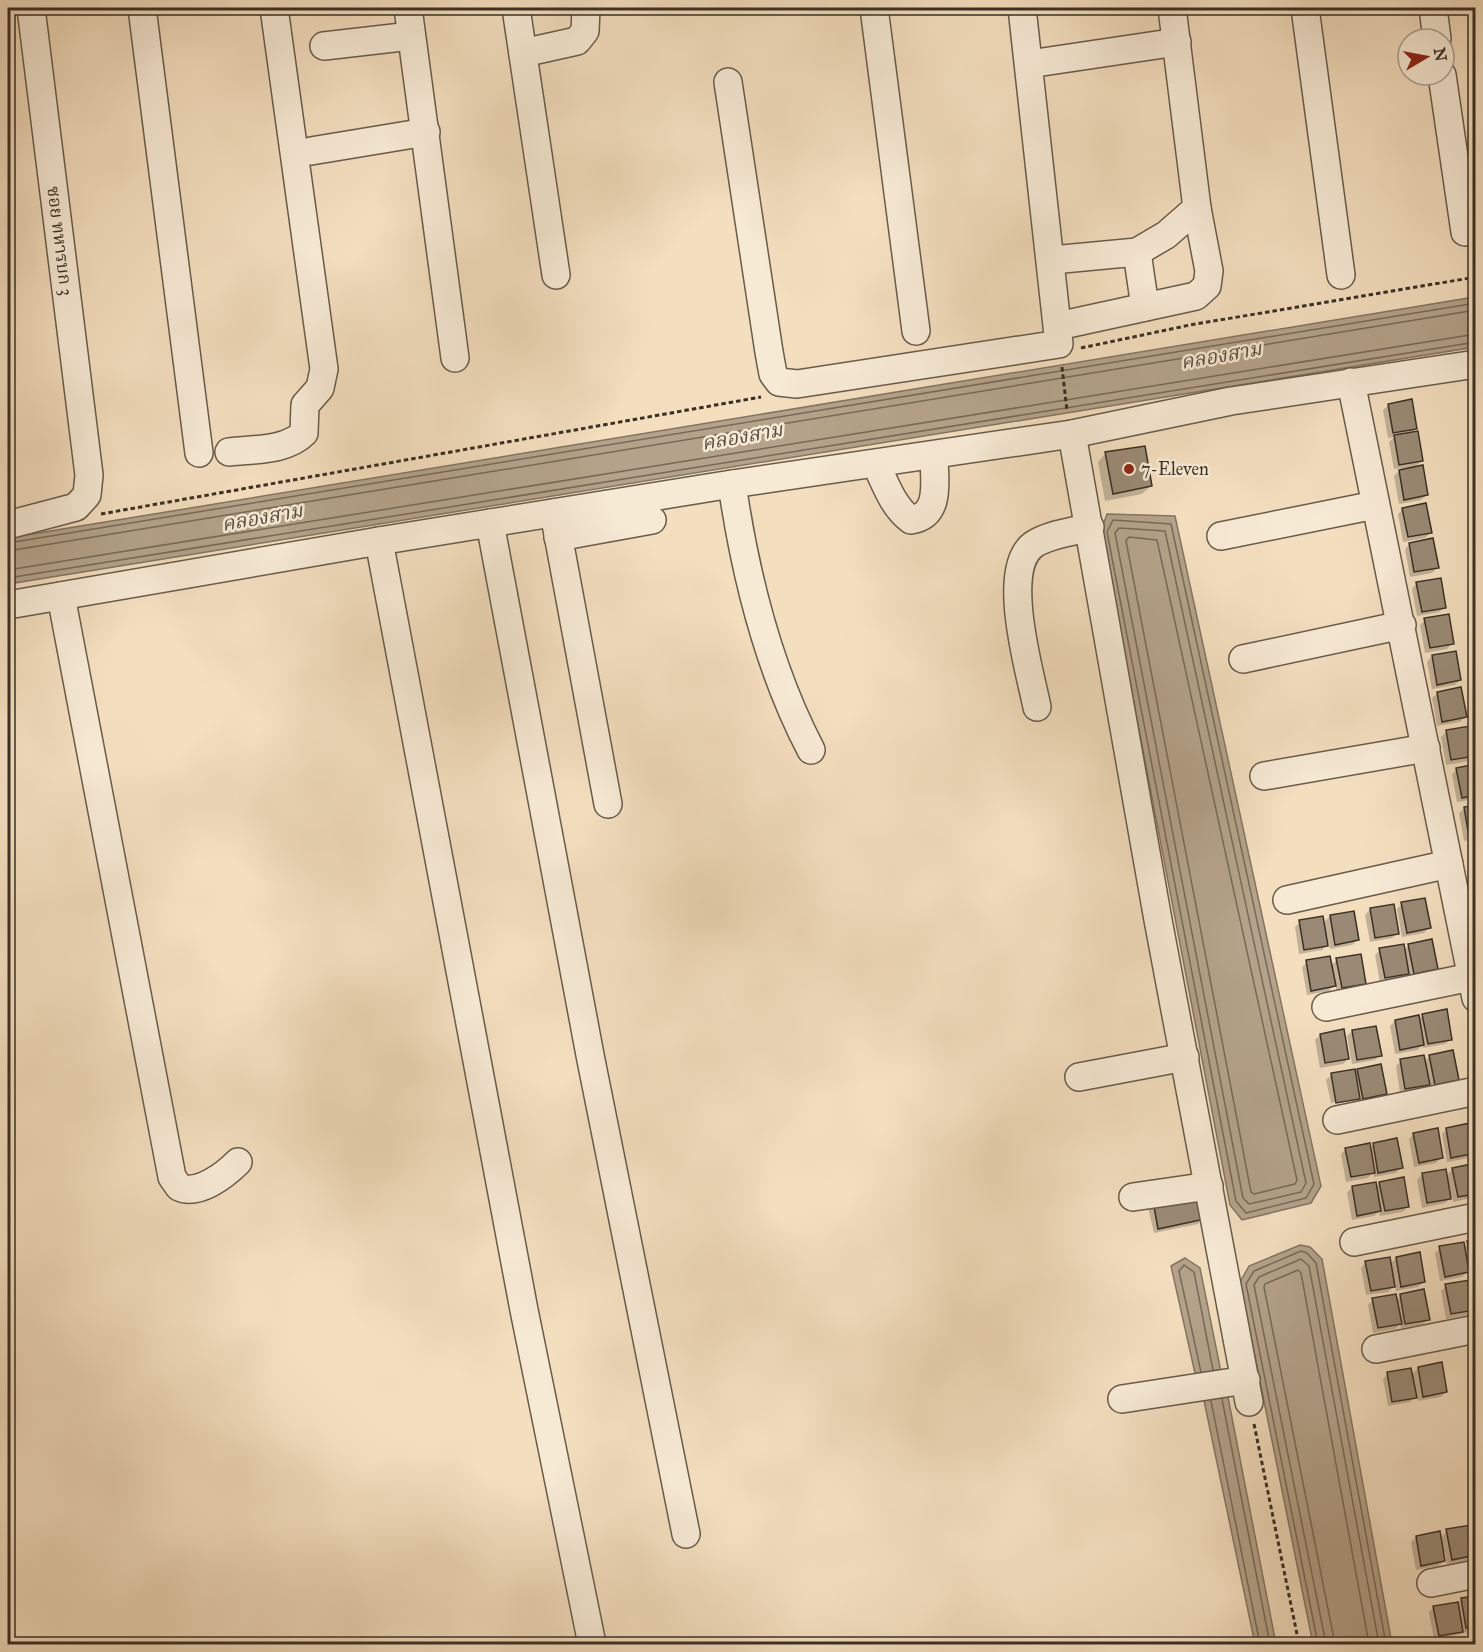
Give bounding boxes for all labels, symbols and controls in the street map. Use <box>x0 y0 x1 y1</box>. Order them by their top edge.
north arrow <box>1396 27 1456 87</box>
text: N <box>1430 46 1451 63</box>
street label: ซอย ทหารบก 3 <box>42 185 78 297</box>
water label: คลองสาม <box>1179 336 1264 374</box>
water label: คลองสาม <box>700 417 785 455</box>
place label: 7-Eleven <box>1141 458 1209 480</box>
marker: 7-Eleven <box>1122 462 1136 476</box>
water label: คลองสาม <box>220 498 305 536</box>

